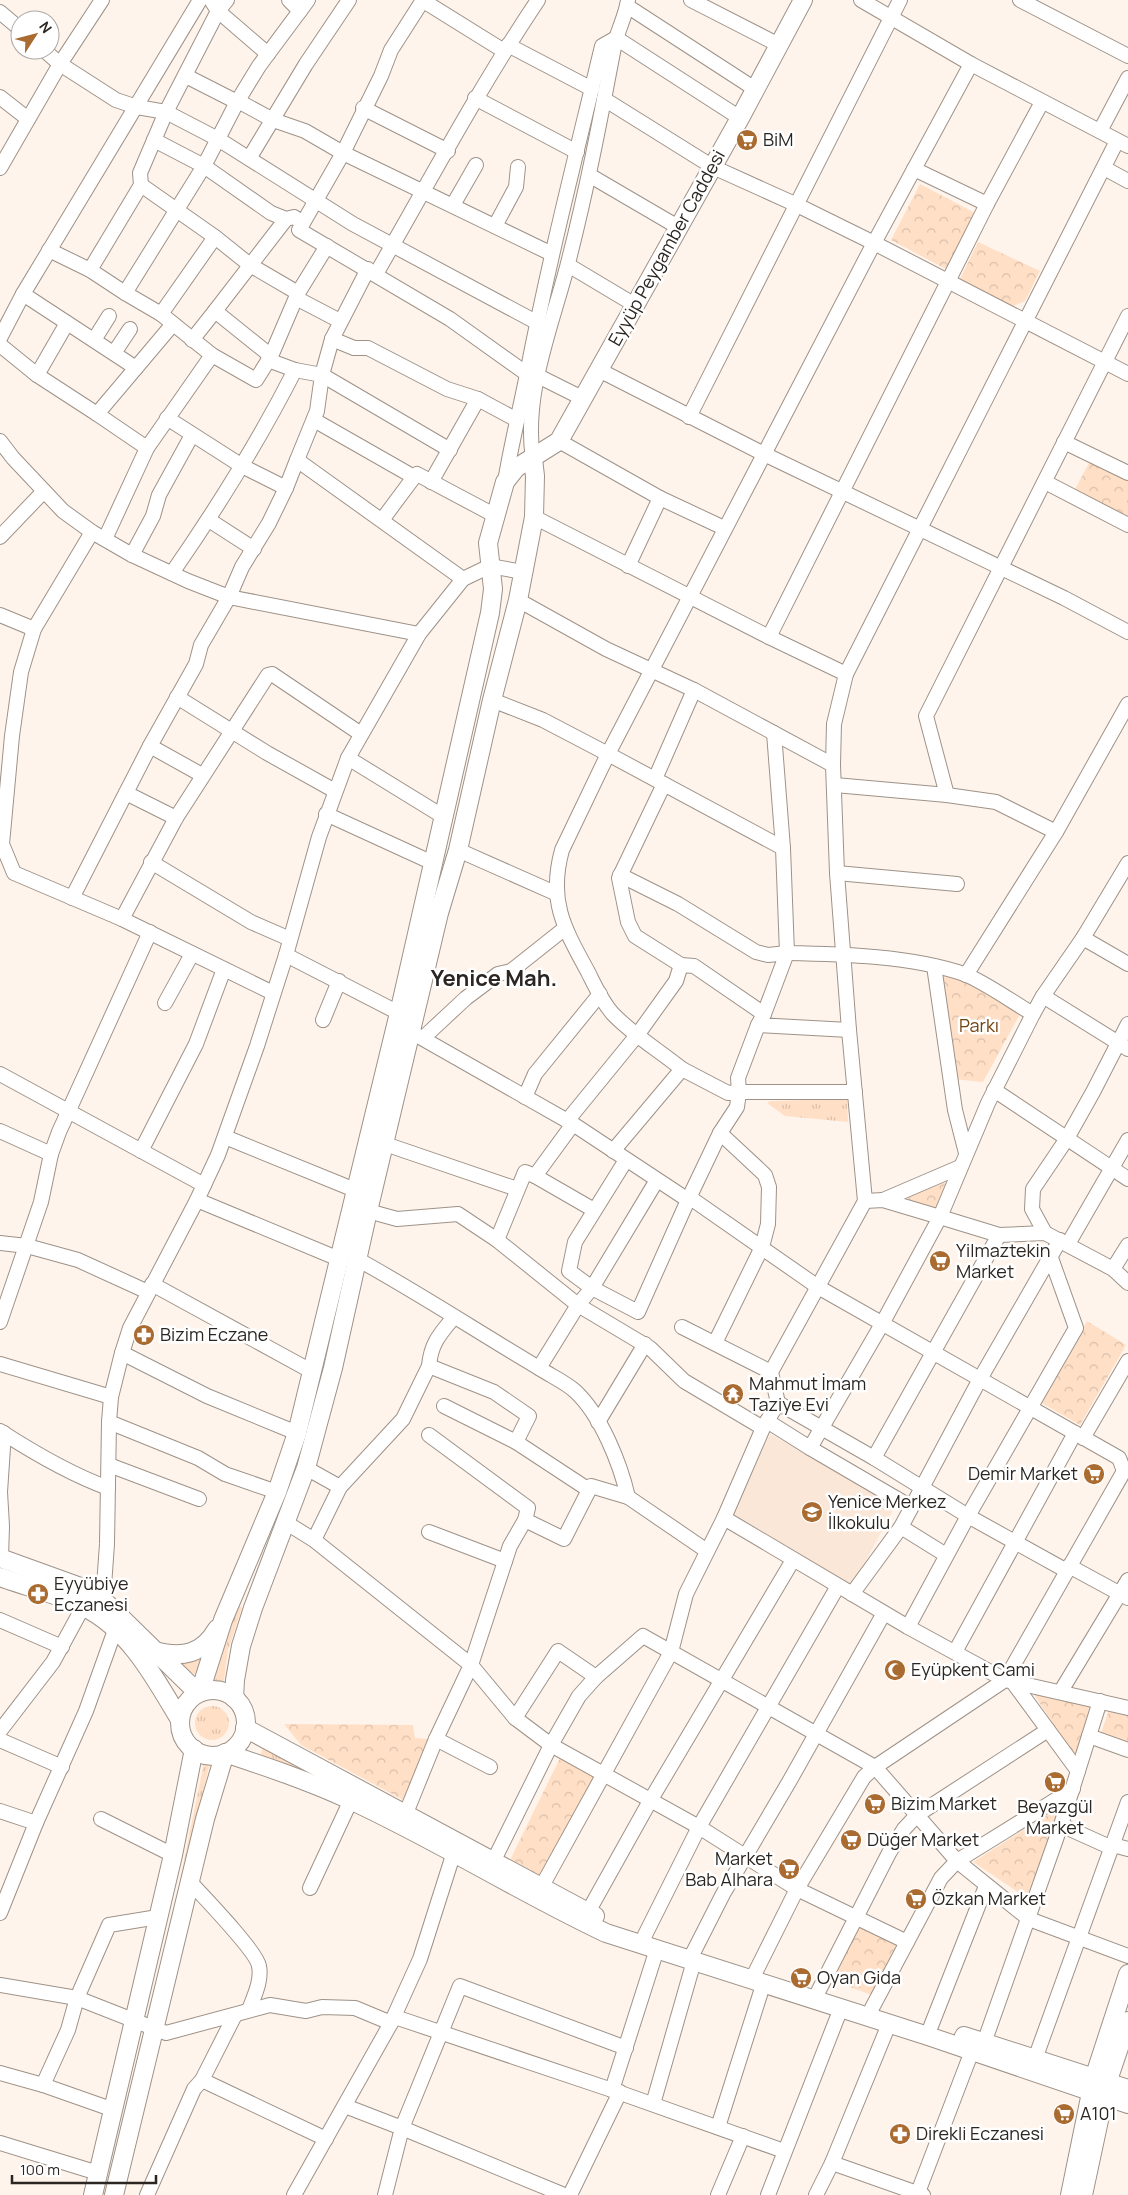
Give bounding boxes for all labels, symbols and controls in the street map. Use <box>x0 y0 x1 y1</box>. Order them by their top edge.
north arrow <box>10 10 60 60</box>
text: N <box>35 17 57 37</box>
place label: BiM <box>763 127 793 151</box>
supermarket icon: BiM <box>735 128 759 152</box>
street label: Eyyüp Peygamber Caddesi <box>602 145 730 350</box>
district label: Yenice Mah. <box>431 963 557 993</box>
park label: Parkı <box>959 1013 999 1037</box>
place label: Yilmaztekin Market <box>956 1238 1050 1283</box>
supermarket icon: Yilmaztekin Market <box>928 1249 952 1273</box>
place label: Bizim Eczane <box>160 1322 268 1346</box>
pharmacy icon: Bizim Eczane <box>132 1323 156 1347</box>
place label: Mahmut İmam Taziye Evi <box>749 1371 866 1416</box>
temple icon: Mahmut İmam Taziye Evi <box>721 1382 745 1406</box>
place label: Demir Market <box>968 1461 1078 1485</box>
supermarket icon: Demir Market <box>1082 1462 1106 1486</box>
place label: Yenice Merkez İlkokulu <box>828 1489 946 1534</box>
school or university icon: Yenice Merkez İlkokulu <box>800 1500 824 1524</box>
place label: Eyyübiye Eczanesi <box>54 1571 128 1616</box>
pharmacy icon: Eyyübiye Eczanesi <box>26 1582 50 1606</box>
place label: Eyüpkent Cami <box>911 1657 1035 1681</box>
mosque icon: Eyüpkent Cami <box>883 1658 907 1682</box>
supermarket icon: Beyazgül Market <box>1043 1770 1067 1794</box>
place label: Bizim Market <box>891 1791 997 1815</box>
supermarket icon: Bizim Market <box>863 1792 887 1816</box>
place label: Beyazgül Market <box>1017 1794 1093 1839</box>
place label: Düğer Market <box>867 1827 979 1851</box>
supermarket icon: Düğer Market <box>839 1828 863 1852</box>
place label: Market Bab Alhara <box>685 1846 773 1891</box>
supermarket icon: Market Bab Alhara <box>777 1857 801 1881</box>
place label: Özkan Market <box>932 1886 1046 1910</box>
supermarket icon: Özkan Market <box>904 1887 928 1911</box>
place label: Oyan Gida <box>817 1965 901 1989</box>
supermarket icon: Oyan Gida <box>789 1966 813 1990</box>
place label: A101 <box>1080 2101 1116 2125</box>
supermarket icon: A101 <box>1052 2102 1076 2126</box>
place label: Direkli Eczanesi <box>916 2121 1044 2145</box>
pharmacy icon: Direkli Eczanesi <box>888 2122 912 2146</box>
scale bar <box>12 2152 156 2184</box>
text: 100 m <box>20 2159 60 2180</box>

